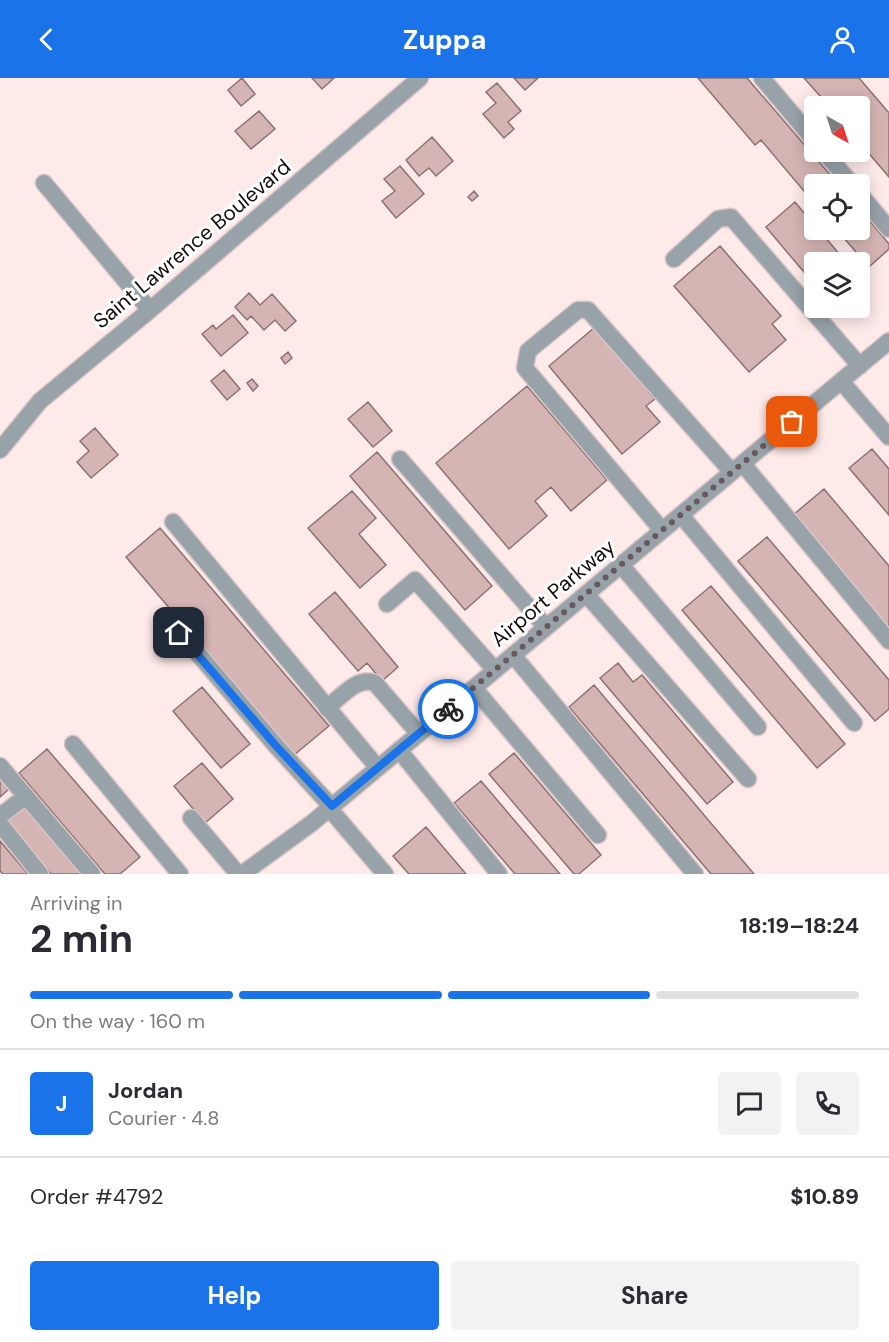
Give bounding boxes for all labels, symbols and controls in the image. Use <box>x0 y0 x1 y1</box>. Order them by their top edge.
text: Zuppa <box>403 22 486 57</box>
icon: back <box>30 23 63 56</box>
icon: person <box>826 23 859 56</box>
north arrow <box>804 96 870 162</box>
map controls <box>804 96 870 318</box>
street label: Saint Lawrence Boulevard <box>87 153 297 335</box>
button: locate <box>804 174 870 240</box>
button: layers <box>804 252 870 318</box>
pin <box>766 396 817 447</box>
icon: bag <box>775 405 808 438</box>
street label: Airport Parkway <box>485 533 621 653</box>
pin <box>153 607 204 658</box>
icon: home <box>162 616 195 649</box>
courier <box>418 679 478 739</box>
icon: bike <box>432 693 465 726</box>
text: Arriving in <box>30 890 122 916</box>
text: 18:19–18:24 <box>740 911 859 940</box>
text: 2 min <box>30 913 133 964</box>
text: On the way · 160 m <box>30 1008 205 1034</box>
button: chat <box>718 1072 781 1135</box>
button: phone <box>796 1072 859 1135</box>
text: Jordan <box>108 1076 183 1105</box>
text: J <box>56 1089 67 1118</box>
text: Courier · 4.8 <box>108 1105 219 1131</box>
text: Order #4792 <box>30 1182 163 1211</box>
text: $10.89 <box>790 1182 859 1211</box>
button: Help <box>30 1261 439 1330</box>
button: Share <box>451 1261 859 1330</box>

